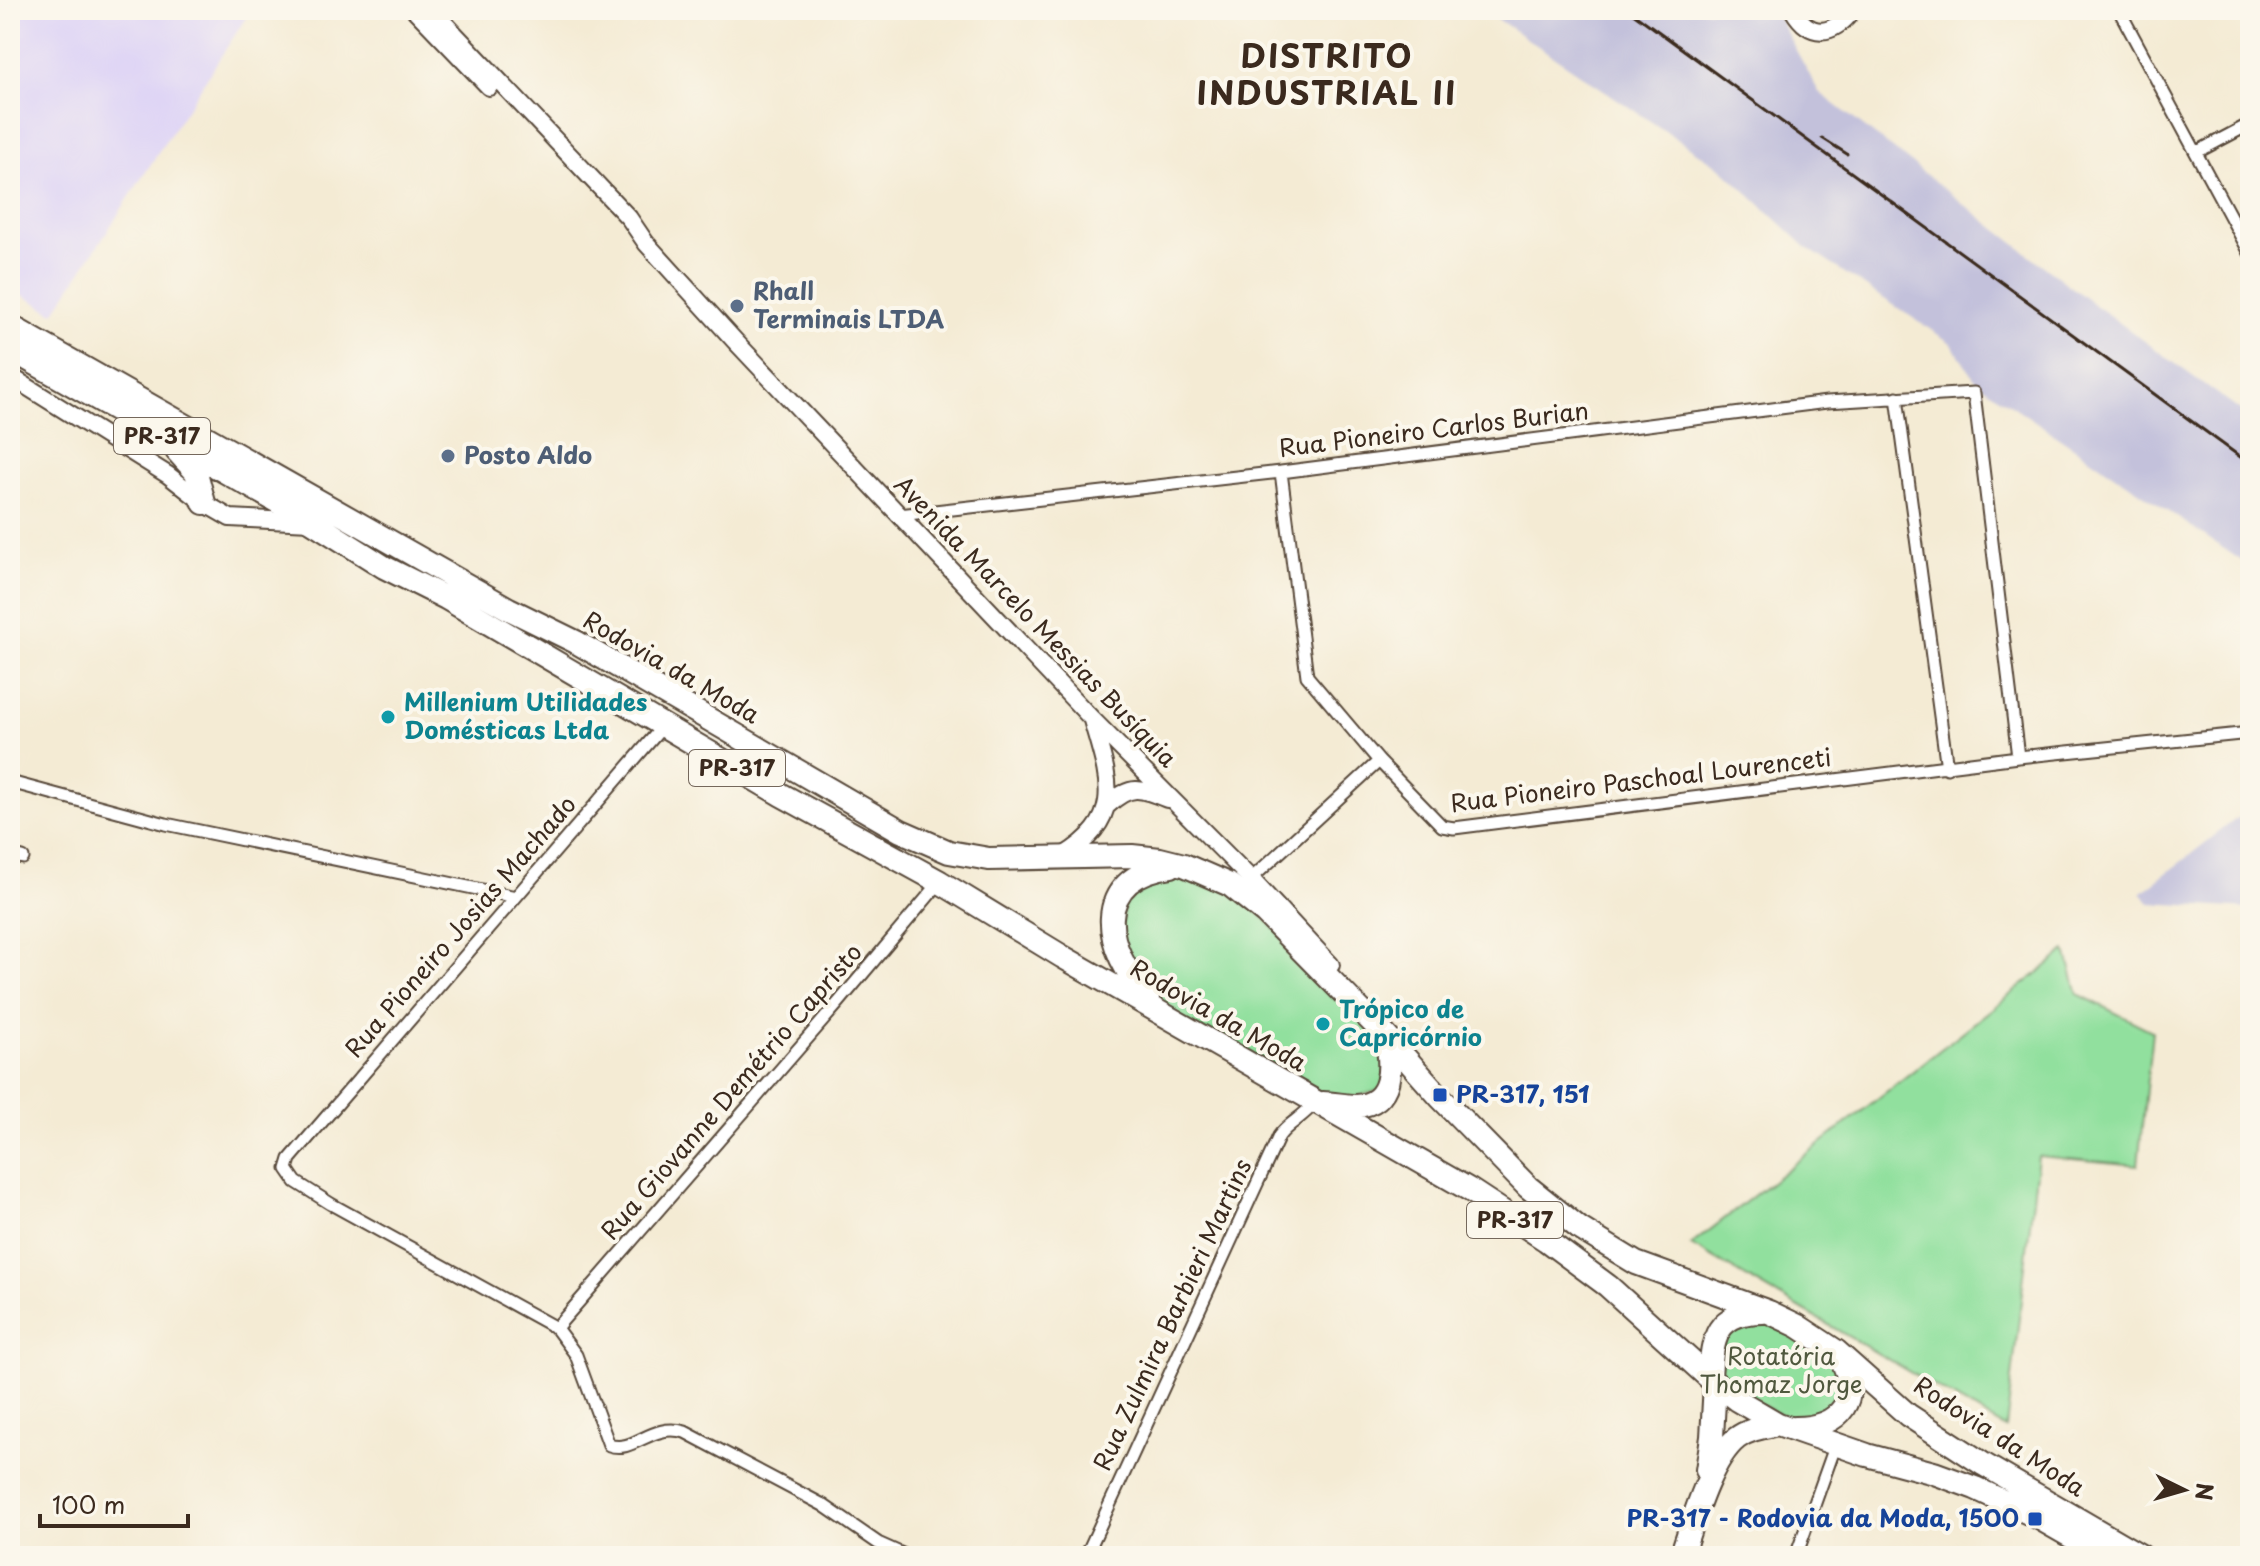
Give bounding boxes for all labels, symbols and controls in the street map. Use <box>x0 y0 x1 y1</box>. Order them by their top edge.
district label: DISTRITO INDUSTRIAL II <box>1197 31 1457 116</box>
place label: Rhall Terminais LTDA <box>753 272 945 336</box>
marker: Rhall Terminais LTDA <box>728 297 746 315</box>
street label: Rua Pioneiro Carlos Burian <box>1277 391 1591 465</box>
road number: PR-317 <box>114 418 210 454</box>
place label: Posto Aldo <box>464 436 592 472</box>
marker: Posto Aldo <box>439 447 457 465</box>
street label: Avenida Marcelo Messias Busíquia <box>887 467 1186 775</box>
street label: Rodovia da Moda <box>577 601 767 731</box>
place label: Millenium Utilidades Domésticas Ltda <box>404 683 648 747</box>
marker: Millenium Utilidades Domésticas Ltda <box>379 708 397 726</box>
street label: Rua Pioneiro Paschoal Lourenceti <box>1448 738 1833 820</box>
road number: PR-317 <box>689 750 785 786</box>
street label: Rua Pioneiro Josias Machado <box>335 787 584 1065</box>
street label: Rua Giovanne Demétrio Capristo <box>591 935 870 1247</box>
street label: Rodovia da Moda <box>1124 949 1314 1079</box>
place label: Trópico de Capricórnio <box>1339 990 1482 1054</box>
marker: Trópico de Capricórnio <box>1314 1015 1332 1033</box>
place label: PR-317, 151 <box>1456 1075 1590 1111</box>
marker: PR-317, 151 <box>1431 1086 1449 1104</box>
street label: Rua Zulmira Barbieri Martins <box>1083 1152 1259 1476</box>
road number: PR-317 <box>1467 1202 1563 1238</box>
park label: Rotatória Thomaz Jorge <box>1699 1337 1863 1401</box>
street label: Rodovia da Moda <box>1907 1366 2093 1504</box>
north arrow <box>2144 1450 2224 1530</box>
scale bar <box>40 1478 188 1528</box>
text: N <box>2188 1482 2223 1502</box>
text: 100 m <box>52 1486 125 1522</box>
place label: PR-317 - Rodovia da Moda, 1500 <box>1626 1499 2019 1535</box>
marker: PR-317 - Rodovia da Moda, 1500 <box>2026 1510 2044 1528</box>

